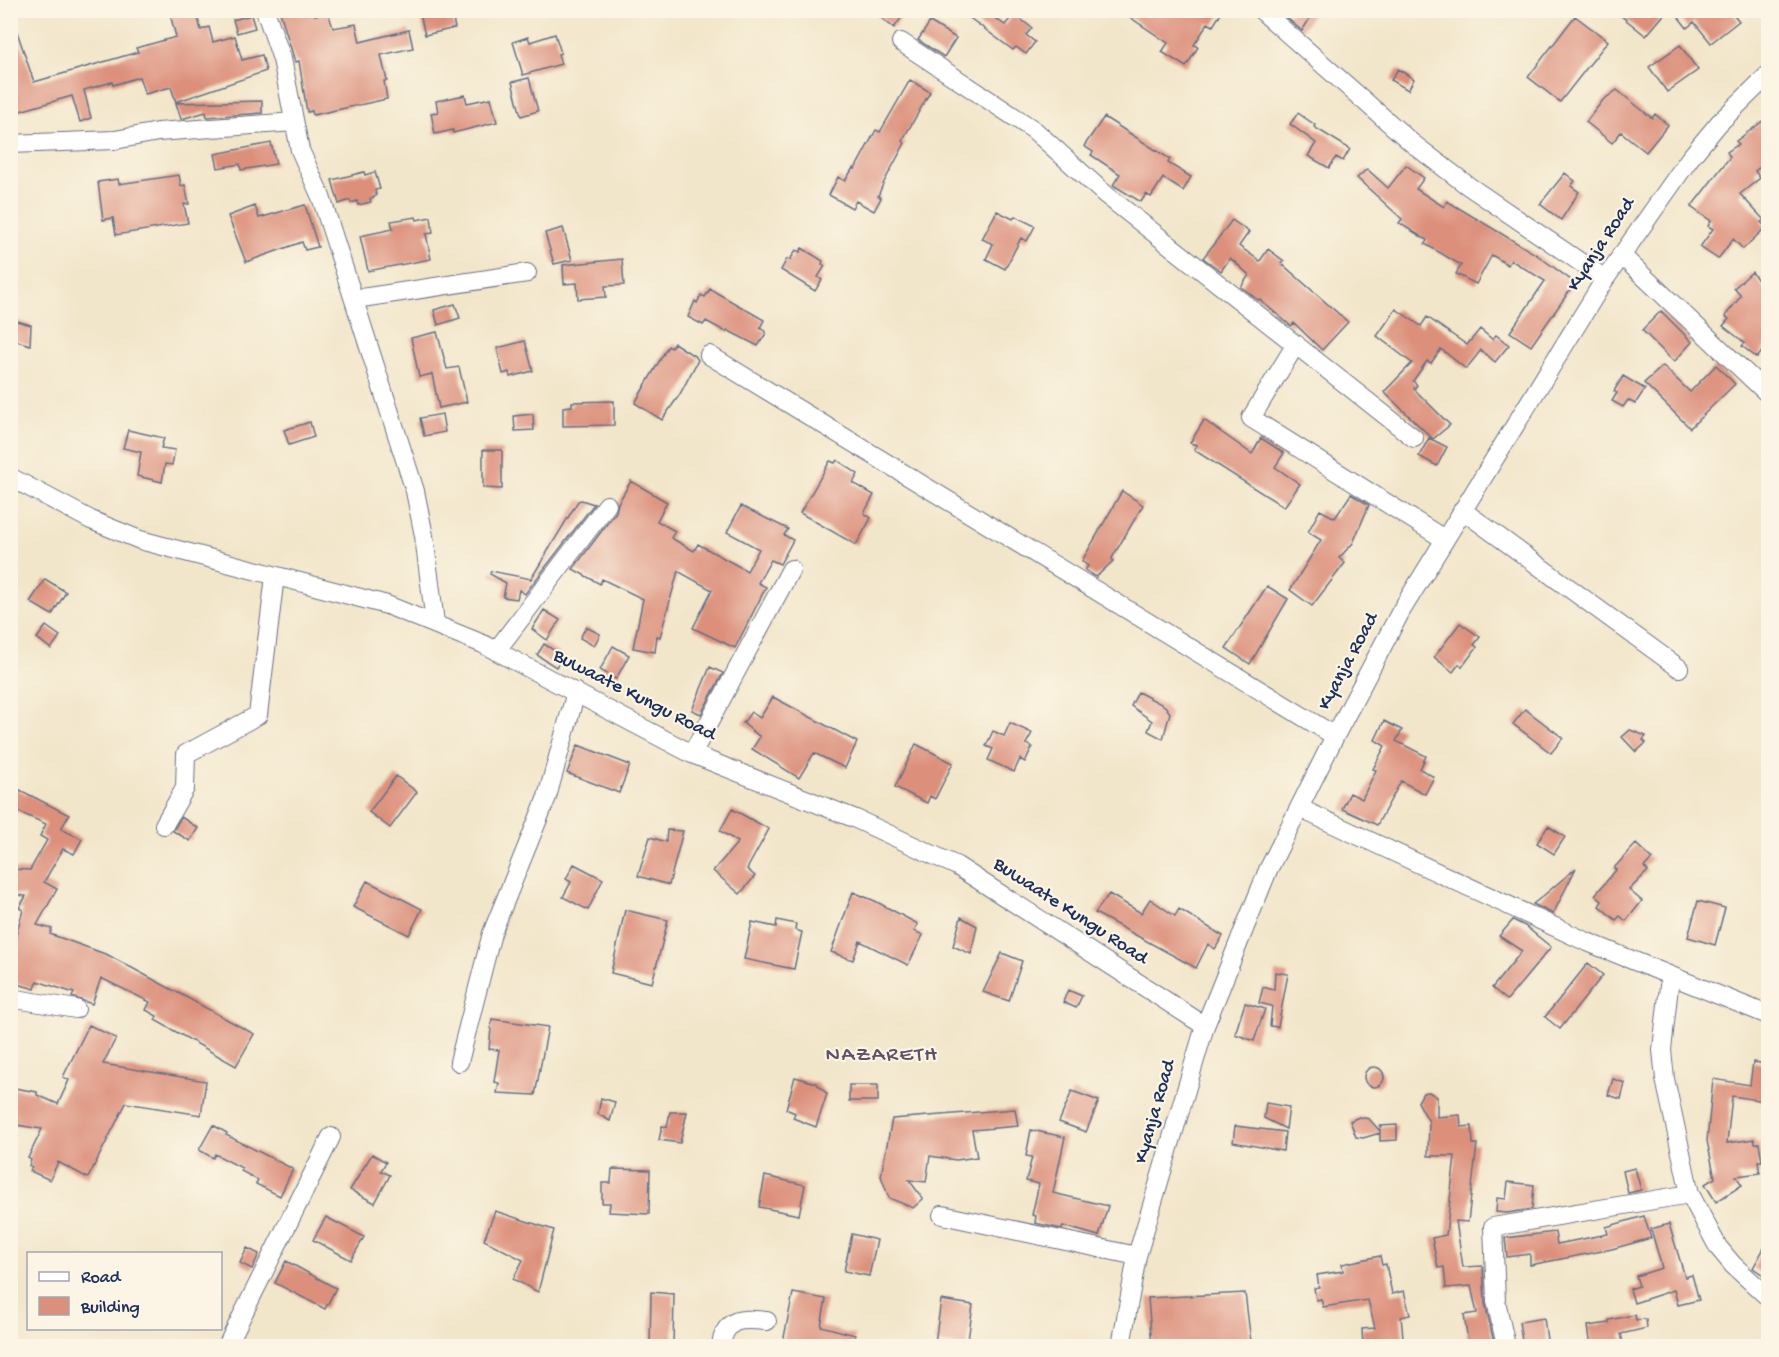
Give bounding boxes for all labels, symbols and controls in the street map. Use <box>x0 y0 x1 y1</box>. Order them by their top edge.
street label: Kyanja Road <box>1563 192 1642 296</box>
street label: Kyanja Road <box>1314 607 1385 715</box>
street label: Buwaate Kungu Road <box>548 645 721 748</box>
street label: Buwaate Kungu Road <box>988 853 1153 972</box>
district label: NAZARETH <box>826 1043 938 1069</box>
street label: Kyanja Road <box>1130 1055 1182 1167</box>
legend <box>27 1252 222 1330</box>
text: Road <box>81 1268 122 1289</box>
text: Building <box>80 1298 140 1319</box>

